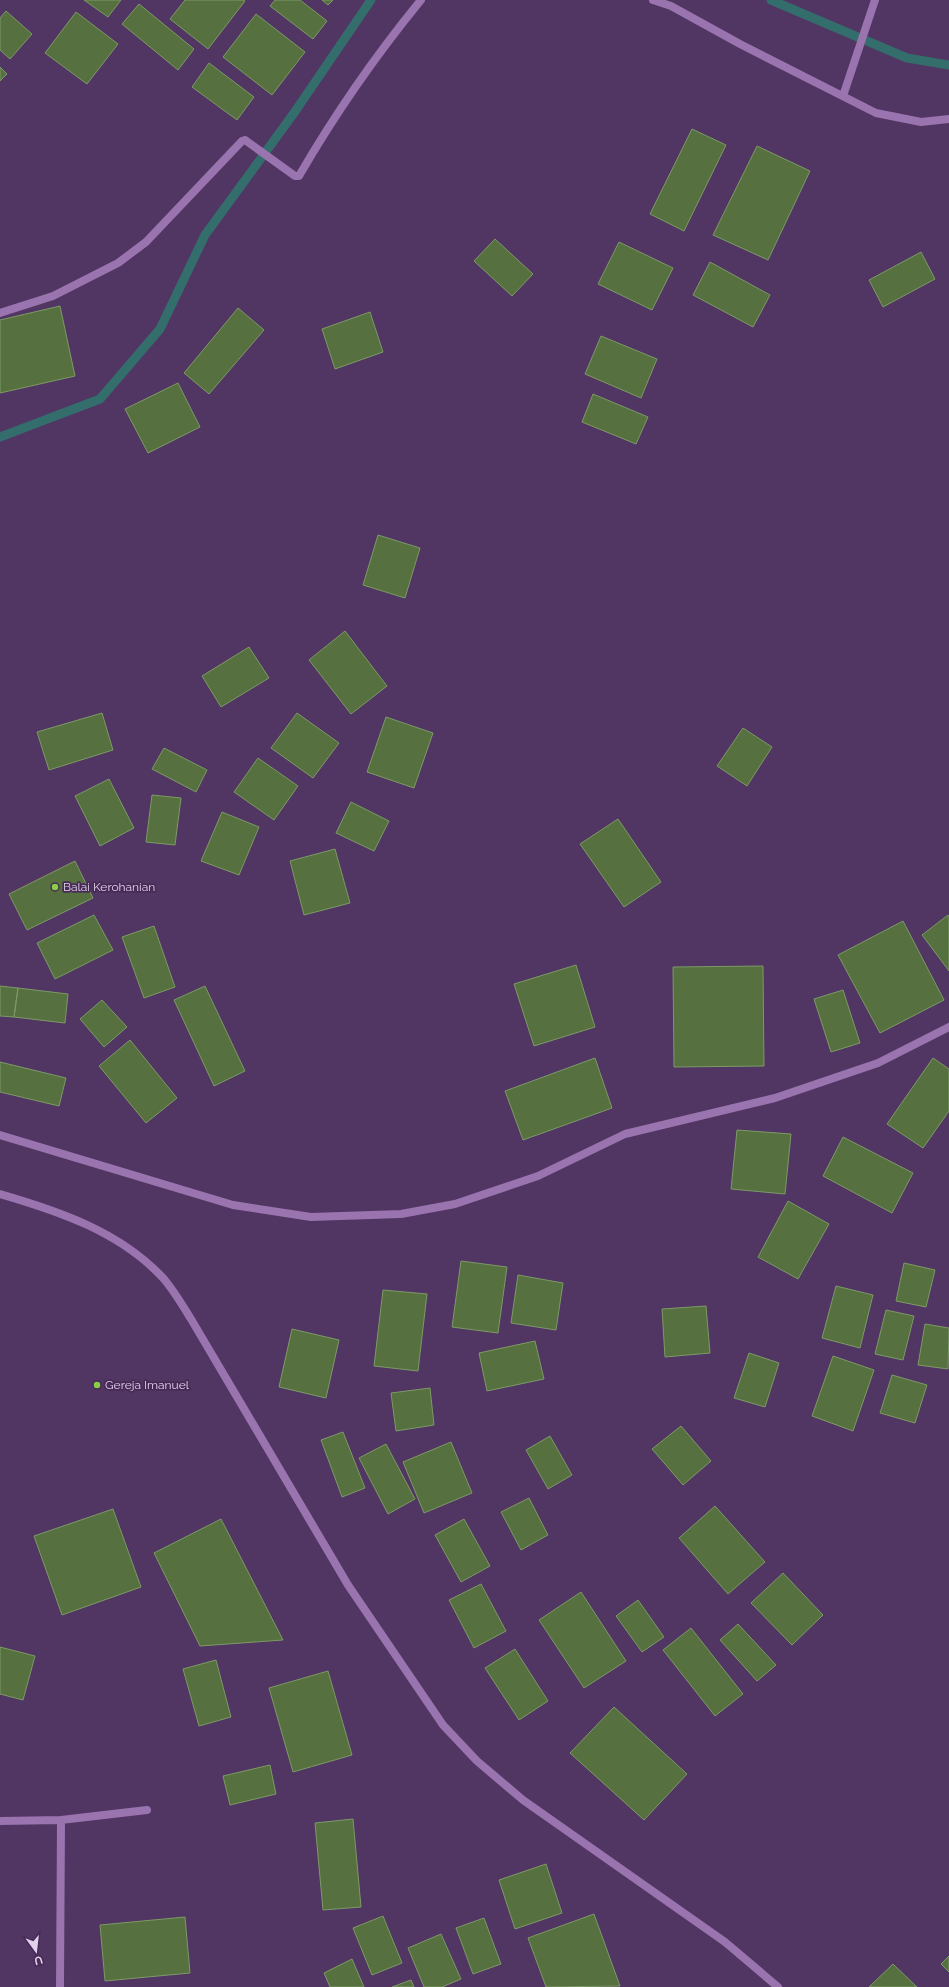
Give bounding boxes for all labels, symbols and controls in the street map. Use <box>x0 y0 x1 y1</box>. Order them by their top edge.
place label: Balai Kerohanian <box>63 880 155 894</box>
marker: Balai Kerohanian <box>50 882 60 892</box>
place label: Gereja Imanuel <box>105 1378 190 1392</box>
marker: Gereja Imanuel <box>92 1380 102 1390</box>
north arrow <box>16 1931 56 1971</box>
text: U <box>33 1953 44 1968</box>

